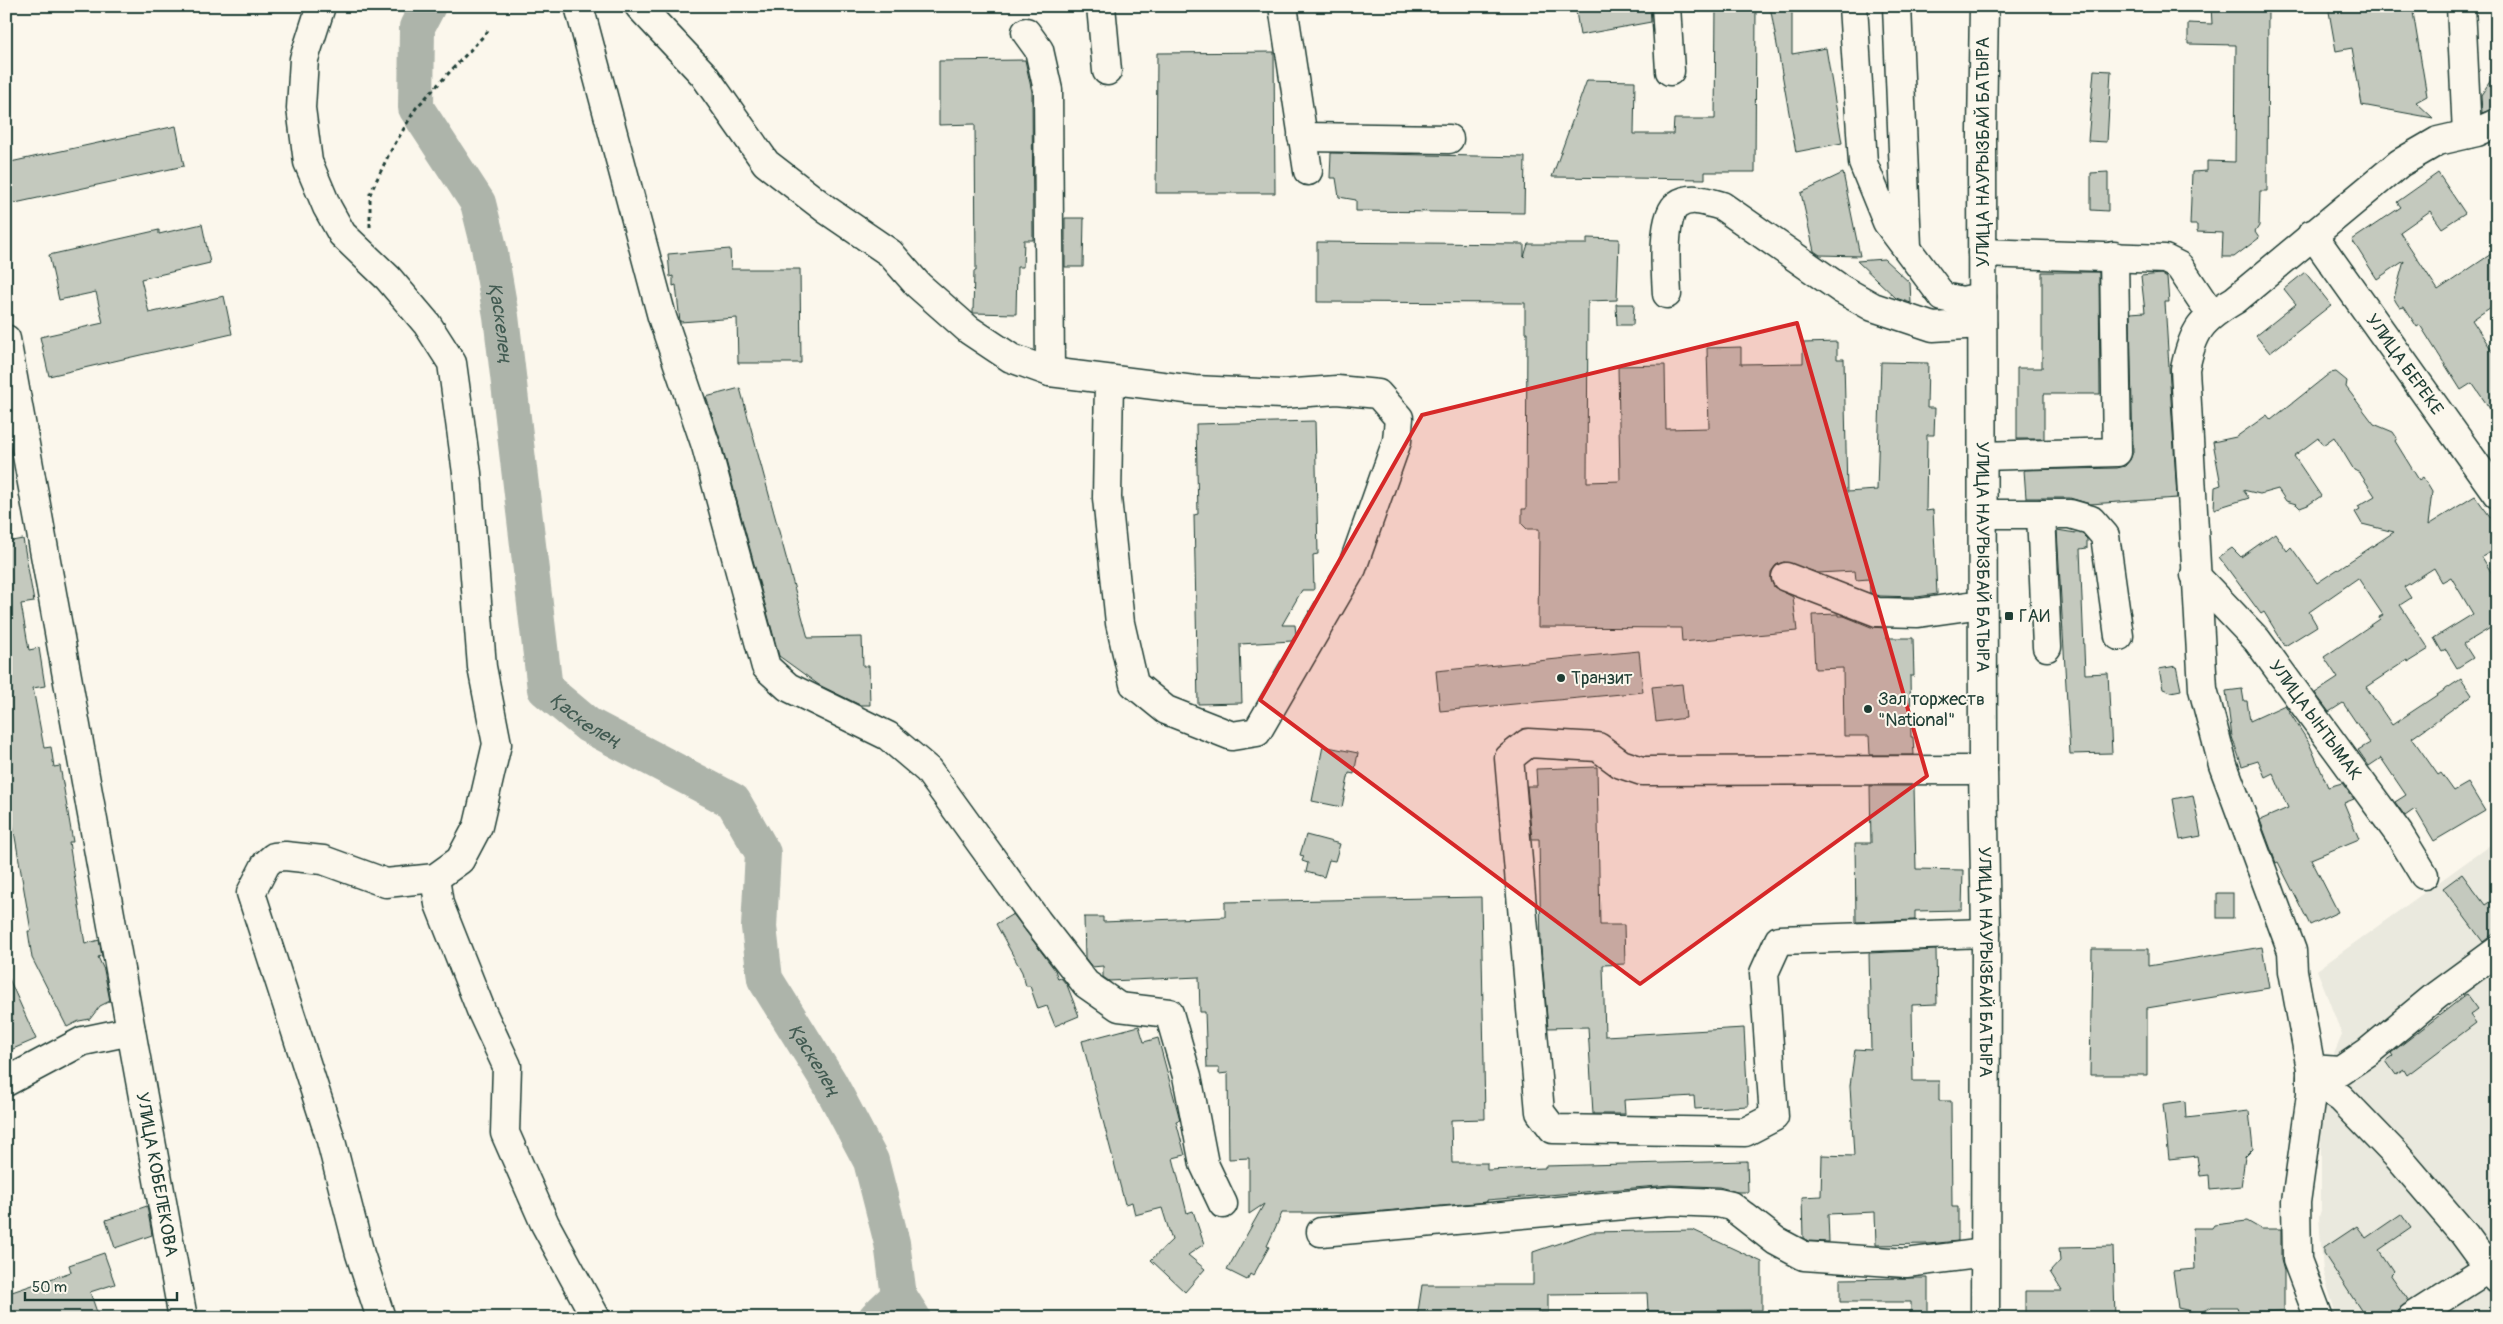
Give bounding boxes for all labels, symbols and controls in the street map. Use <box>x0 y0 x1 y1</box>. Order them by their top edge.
street label: УЛИЦА НАУРЫЗБАЙ БАТЫРА <box>1972 36 1995 267</box>
water label: Қаскелең <box>482 281 517 364</box>
street label: УЛИЦА БЕРЕКЕ <box>2360 309 2448 420</box>
street label: УЛИЦА НАУРЫЗБАЙ БАТЫРА <box>1970 442 1994 673</box>
place label: ГАИ <box>2019 605 2050 628</box>
marker: ГАИ <box>2003 610 2015 622</box>
street label: УЛИЦА ЫНТЫМАК <box>2264 656 2367 785</box>
place label: Транзит <box>1571 667 1633 690</box>
marker: Транзит <box>1555 672 1567 684</box>
water label: Қаскелең <box>545 687 625 753</box>
place label: Зал торжеств "National" <box>1878 688 1985 732</box>
marker: Зал торжеств "National" <box>1862 703 1874 715</box>
street label: УЛИЦА НАУРЫЗБАЙ БАТЫРА <box>1972 846 1997 1078</box>
water label: Қаскелең <box>783 1019 845 1101</box>
street label: УЛИЦА КОБЕЛЕКОВА <box>130 1090 183 1259</box>
scale bar <box>25 1269 178 1301</box>
text: 50 m <box>32 1278 67 1297</box>

